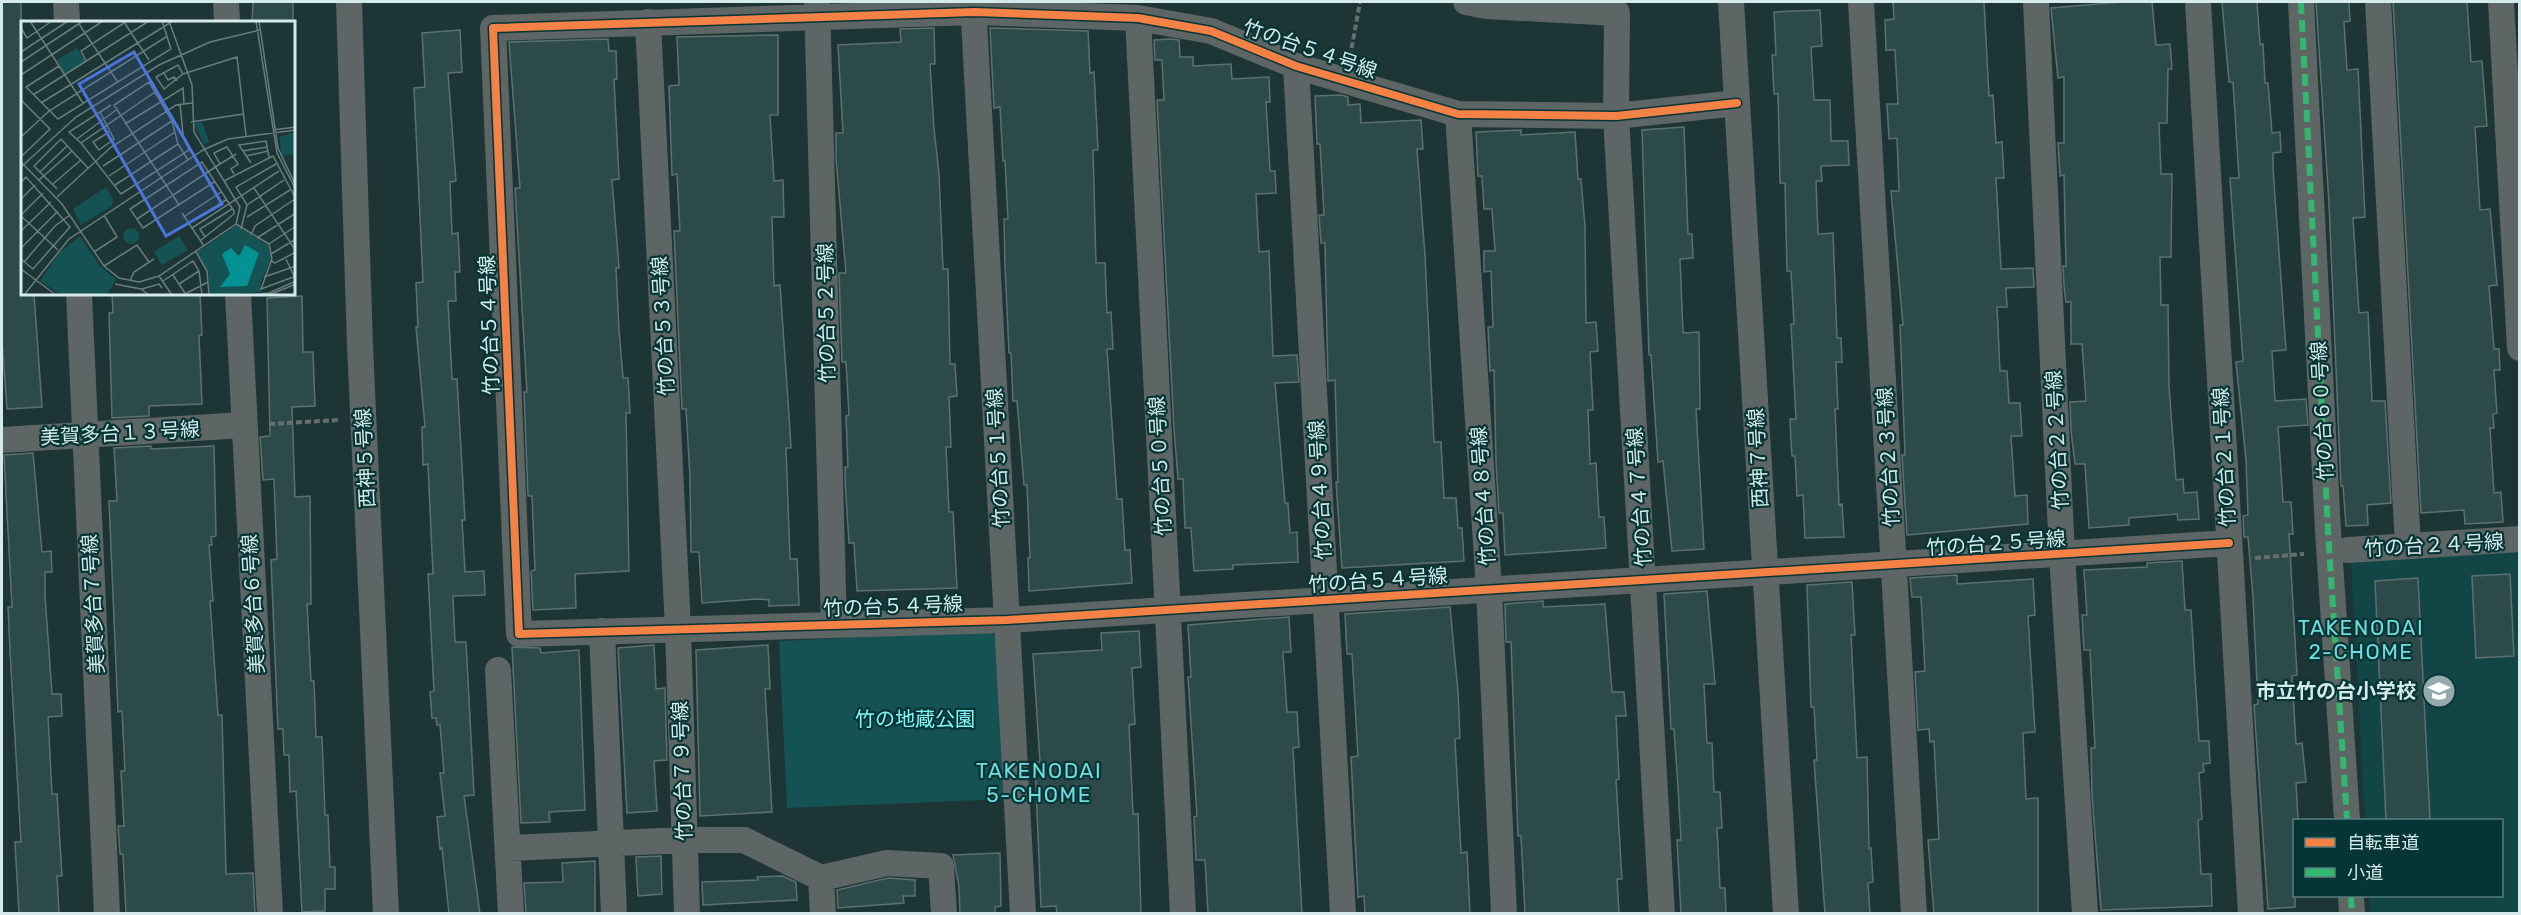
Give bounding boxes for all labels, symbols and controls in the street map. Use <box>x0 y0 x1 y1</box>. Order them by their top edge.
street label: 竹の台５４号線 <box>1240 15 1380 83</box>
inset map <box>21 21 296 296</box>
street label: 竹の台５２号線 <box>813 243 839 383</box>
street label: 竹の台５４号線 <box>475 255 503 395</box>
street label: 竹の台５３号線 <box>647 255 679 397</box>
street label: 竹の台６０号線 <box>2306 340 2338 482</box>
street label: 竹の台２２号線 <box>2041 369 2073 511</box>
street label: 竹の台２３号線 <box>1872 386 1904 528</box>
street label: 竹の台２１号線 <box>2208 386 2240 528</box>
street label: 竹の台５１号線 <box>982 387 1014 529</box>
street label: 竹の台５０号線 <box>1144 395 1176 537</box>
street label: 西神５号線 <box>350 407 380 509</box>
street label: 西神７号線 <box>1743 407 1773 509</box>
street label: 美賀多台１３号線 <box>39 417 201 449</box>
street label: 竹の台４９号線 <box>1304 419 1336 561</box>
street label: 竹の台４８号線 <box>1466 425 1500 567</box>
street label: 竹の台４７号線 <box>1622 426 1656 568</box>
street label: 竹の台２５号線 <box>1925 526 2067 560</box>
street label: 竹の台２４号線 <box>2363 529 2505 561</box>
street label: 美賀多台７号線 <box>77 533 109 675</box>
street label: 美賀多台６号線 <box>237 533 269 675</box>
street label: 竹の台５４号線 <box>1307 563 1449 597</box>
street label: 竹の台５４号線 <box>823 592 963 620</box>
district label: TAKENODAI 2-CHOME <box>2298 615 2424 664</box>
school or university icon: 市立竹の台小学校 <box>2421 673 2457 709</box>
place label: 市立竹の台小学校 <box>2256 679 2416 703</box>
street label: 竹の台７９号線 <box>668 701 696 841</box>
park label: 竹の地蔵公園 <box>855 707 975 731</box>
district label: TAKENODAI 5-CHOME <box>976 758 1102 807</box>
legend <box>2293 819 2503 897</box>
text: 自転車道 <box>2347 832 2419 854</box>
text: 小道 <box>2347 862 2383 884</box>

